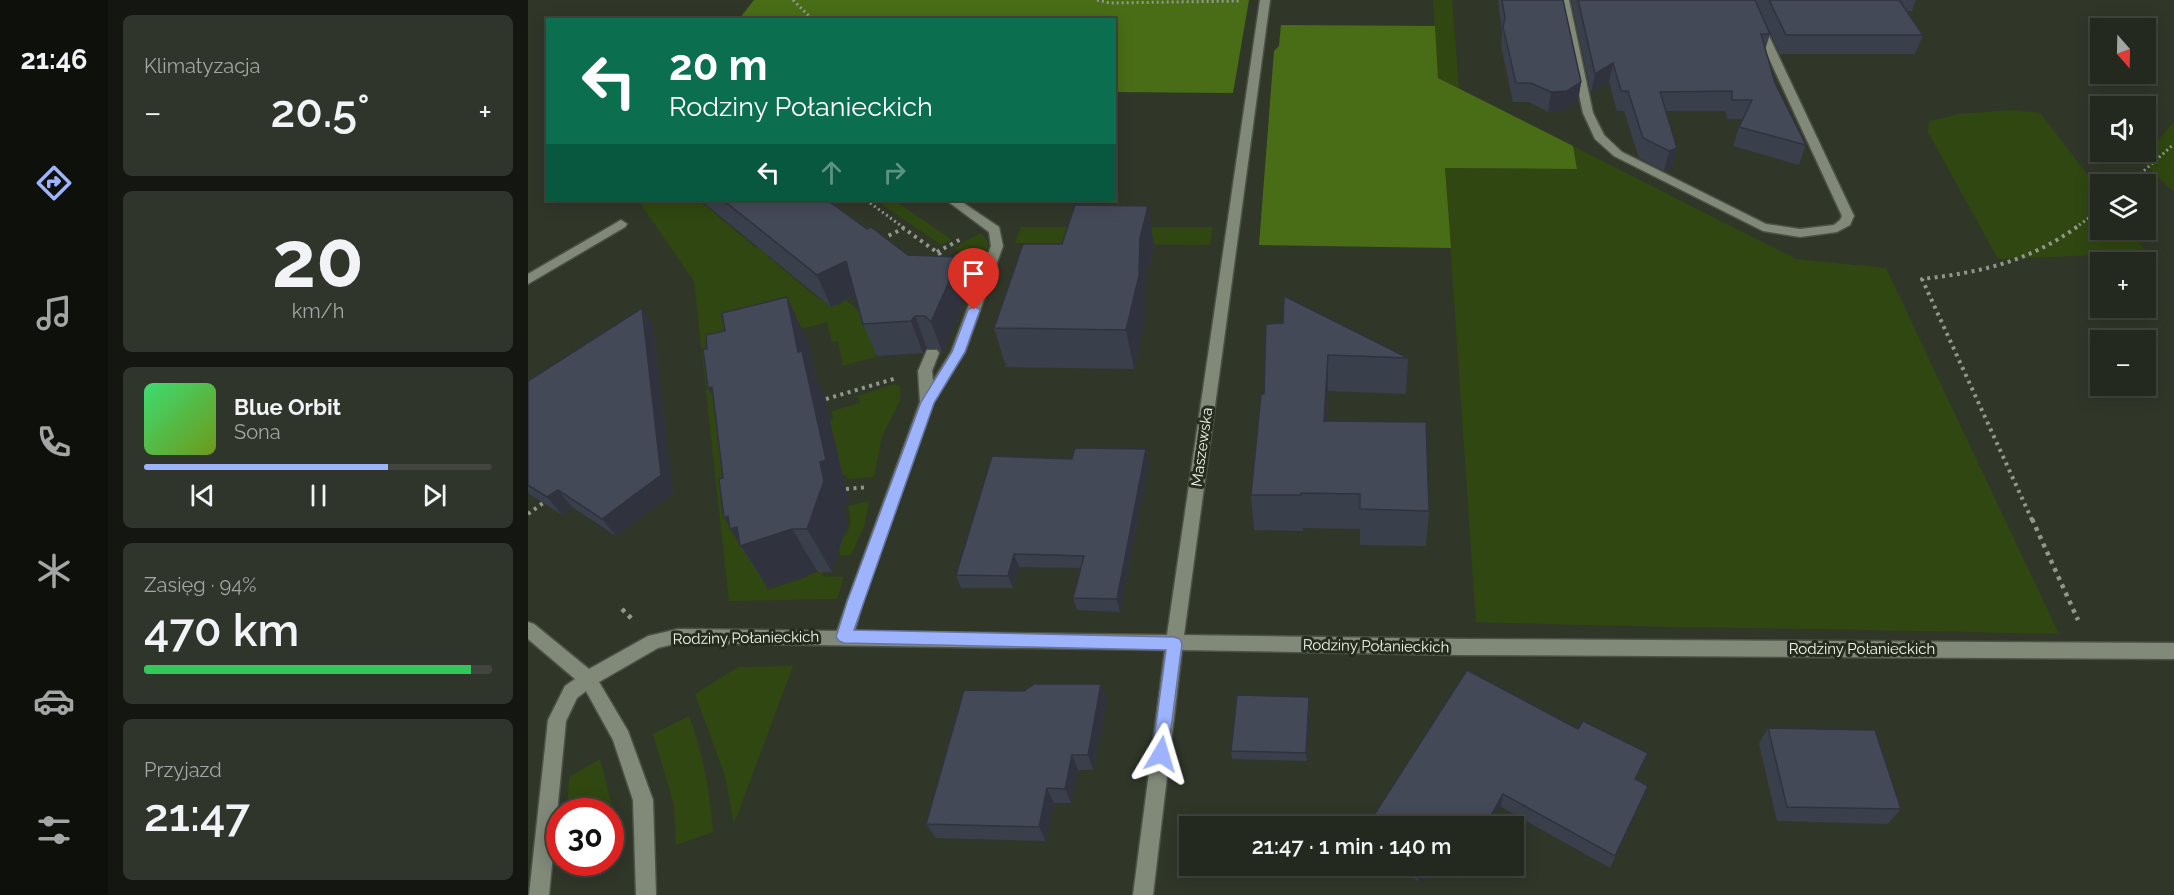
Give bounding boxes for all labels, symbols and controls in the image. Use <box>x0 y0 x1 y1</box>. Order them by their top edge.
north arrow <box>2090 18 2156 84</box>
map controls <box>2090 18 2156 396</box>
text: 20 m <box>669 41 768 90</box>
icon: left <box>570 42 648 120</box>
text: 21:46 <box>20 44 88 75</box>
text: Klimatyzacja <box>144 54 261 78</box>
text: 20.5° <box>270 85 370 138</box>
text: Rodziny Połanieckich <box>669 91 933 122</box>
text: − <box>144 93 162 132</box>
text: + <box>478 93 492 132</box>
button: sound <box>2090 96 2156 162</box>
icon: left <box>752 156 785 189</box>
icon: ahead <box>815 156 848 189</box>
icon: right <box>878 156 911 189</box>
icon: directions <box>33 162 75 204</box>
button: layers <box>2090 174 2156 240</box>
text: 20 <box>272 214 364 305</box>
pin <box>948 248 999 310</box>
button: + <box>2090 252 2156 318</box>
icon: arrive <box>957 257 990 290</box>
icon: music <box>33 292 75 334</box>
text: km/h <box>292 299 344 323</box>
button: − <box>2090 330 2156 396</box>
text: Blue Orbit <box>234 394 341 420</box>
street label: Maszewska <box>1188 406 1216 488</box>
text: Sona <box>234 420 281 444</box>
icon: phone <box>33 421 75 463</box>
icon: previous <box>186 479 219 512</box>
icon: pause <box>302 479 335 512</box>
icon: next <box>418 479 451 512</box>
icon: climate <box>33 550 75 592</box>
text: Zasięg · 94% <box>144 573 257 597</box>
text: 470 km <box>144 604 299 657</box>
street label: Rodziny Połanieckich <box>673 628 819 648</box>
street label: Rodziny Połanieckich <box>1303 636 1449 656</box>
street label: Rodziny Połanieckich <box>1789 640 1935 658</box>
icon: car <box>33 680 75 722</box>
position arrow <box>1129 722 1193 786</box>
text: Przyjazd <box>144 758 222 782</box>
text: 21:47 <box>144 789 250 842</box>
speed limit sign: 30 <box>546 798 624 876</box>
icon: filters <box>33 809 75 851</box>
text: 21:47 · 1 min · 140 m <box>1252 833 1451 859</box>

